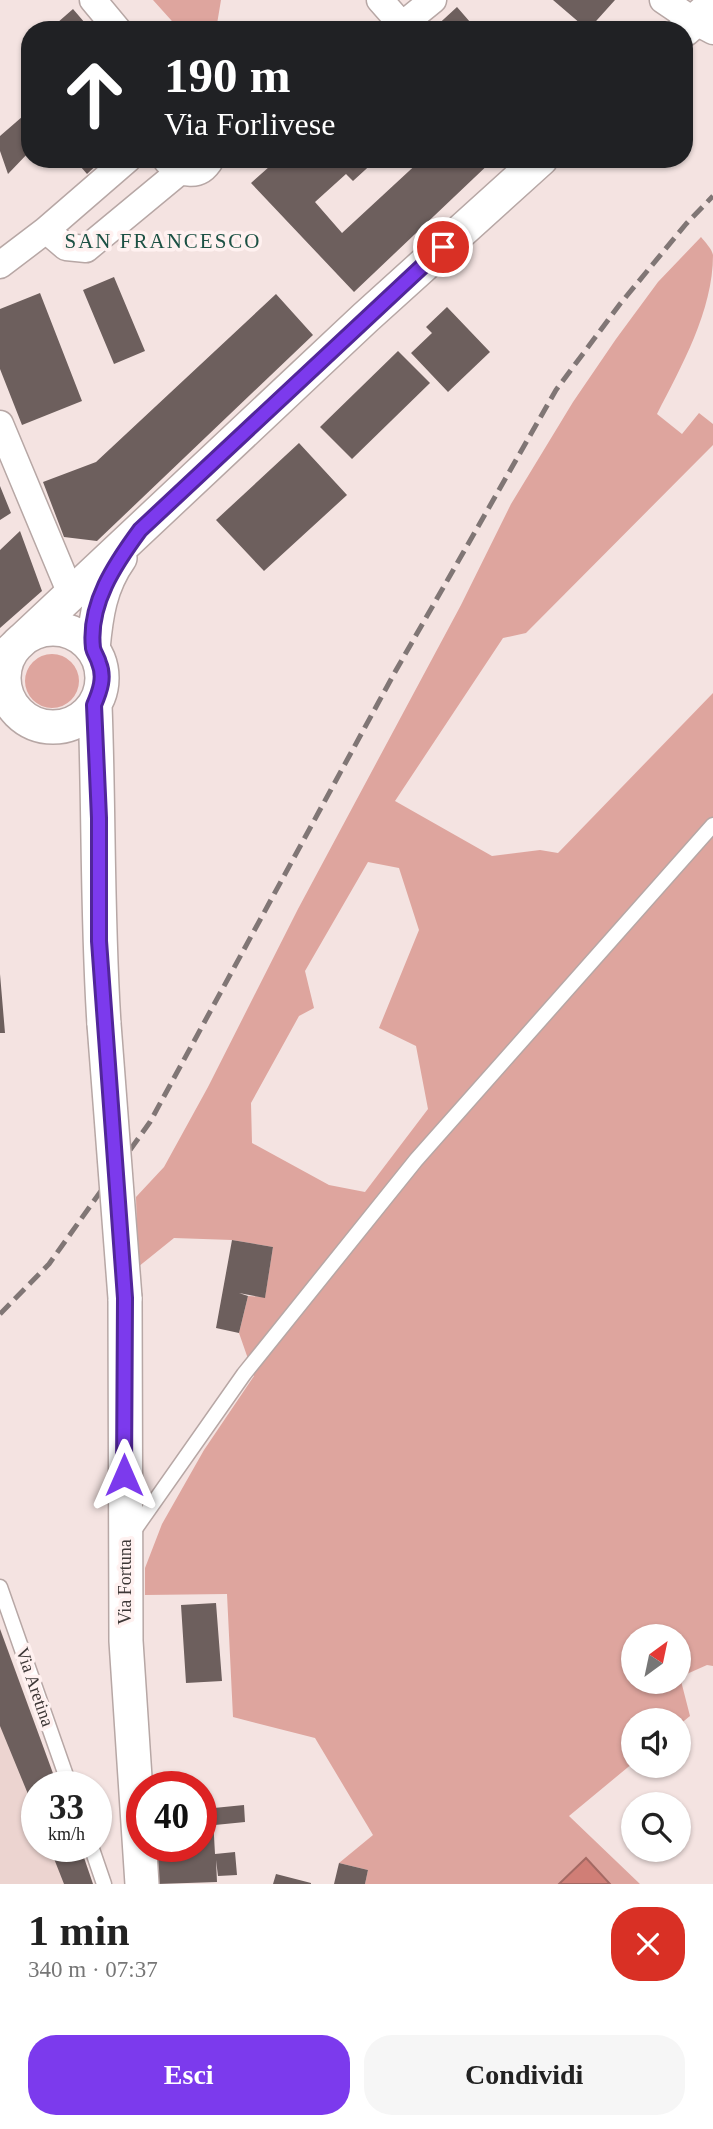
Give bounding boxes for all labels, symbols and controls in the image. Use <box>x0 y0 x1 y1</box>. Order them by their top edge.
text: 190 m <box>164 48 291 103</box>
icon: ahead <box>49 49 140 140</box>
text: Via Forlivese <box>164 106 335 142</box>
pin <box>413 217 473 277</box>
icon: arrive <box>424 228 462 266</box>
district label: SAN FRANCESCO <box>65 229 261 253</box>
position arrow <box>87 1438 161 1512</box>
street label: Via Fortuna <box>115 1539 135 1625</box>
north arrow <box>621 1624 691 1694</box>
map controls <box>621 1624 691 1862</box>
street label: Via Aretina <box>12 1645 58 1729</box>
button: sound <box>621 1708 691 1778</box>
speed limit sign: 40 <box>126 1771 217 1862</box>
text: 33 <box>49 1788 84 1827</box>
button: search <box>621 1792 691 1862</box>
text: km/h <box>48 1824 85 1844</box>
button: close <box>611 1907 685 1981</box>
text: 1 min <box>28 1908 130 1954</box>
text: 340 m · 07:37 <box>28 1957 158 1982</box>
button: Esci <box>28 2035 350 2115</box>
button: Condividi <box>364 2035 685 2115</box>

